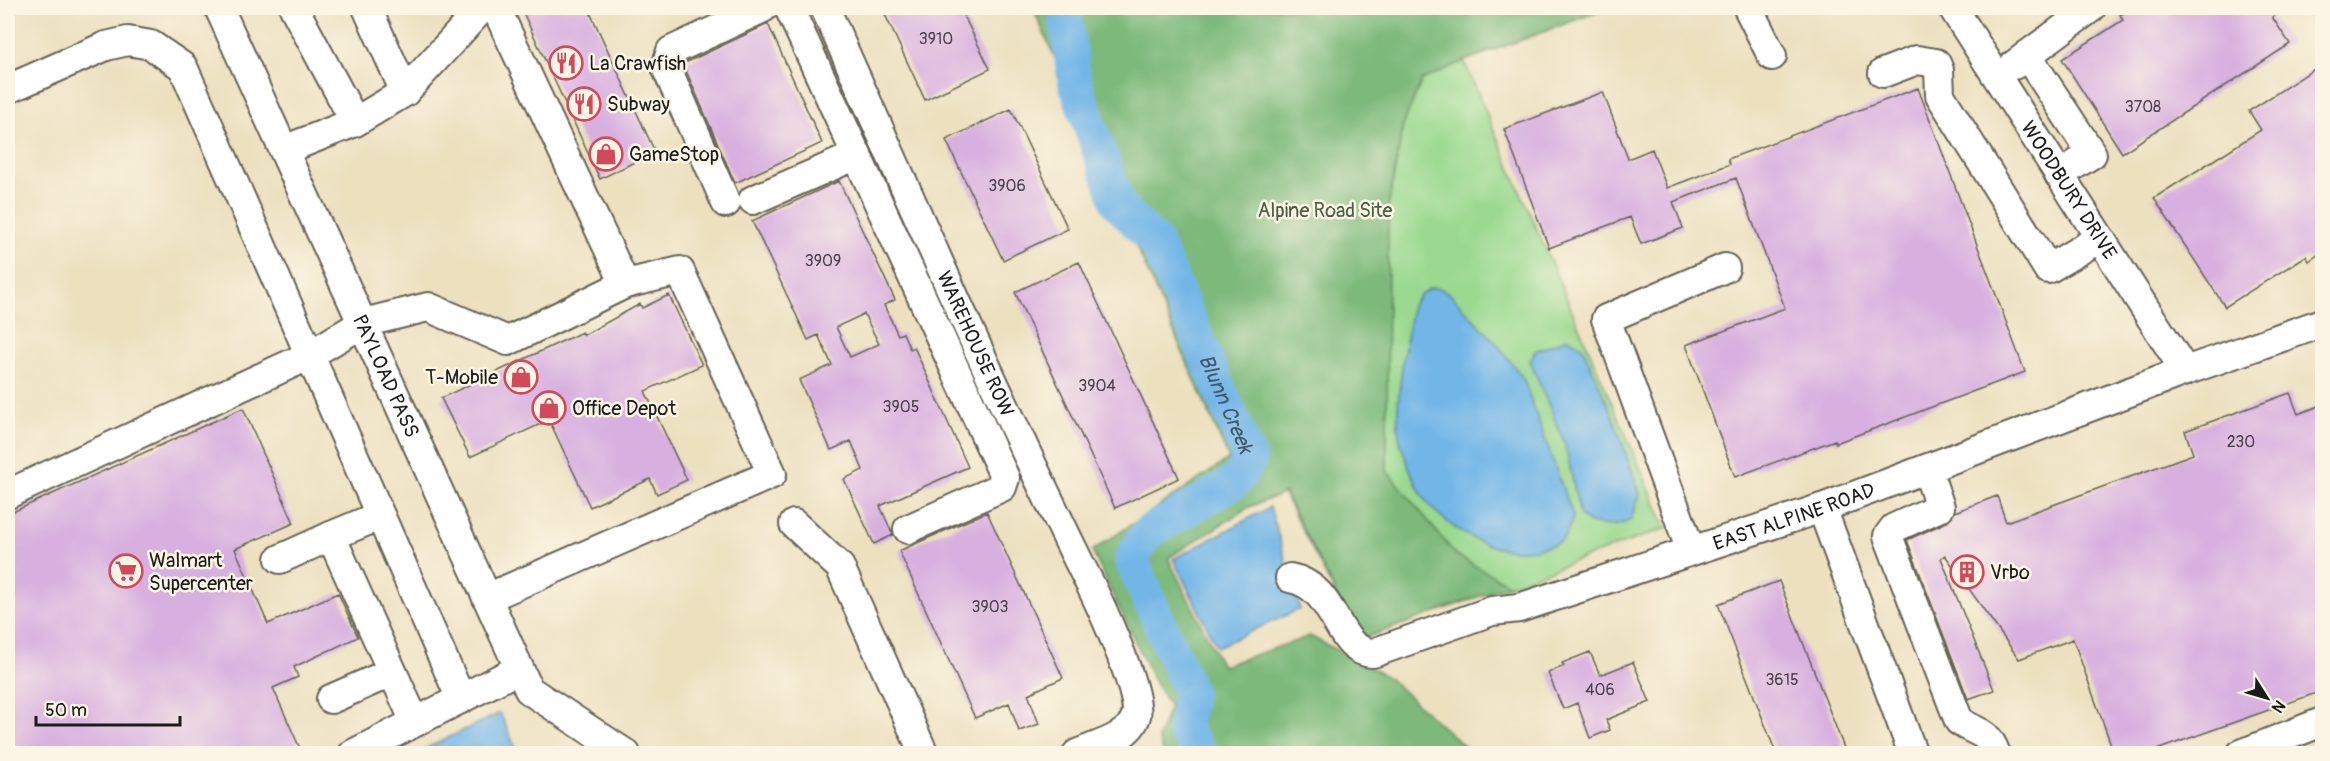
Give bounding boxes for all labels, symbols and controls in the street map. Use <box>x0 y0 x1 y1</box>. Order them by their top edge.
house number: 3910 <box>919 29 953 49</box>
restaurant icon: La Crawfish <box>548 45 584 81</box>
place label: La Crawfish <box>589 51 686 76</box>
restaurant icon: Subway <box>566 86 602 122</box>
place label: Subway <box>607 92 670 117</box>
house number: 3708 <box>2125 97 2161 117</box>
street label: WOODBURY DRIVE <box>2015 116 2122 264</box>
shop icon: GameStop <box>588 136 624 172</box>
place label: GameStop <box>629 142 719 167</box>
house number: 3906 <box>988 176 1026 196</box>
park label: Alpine Road Site <box>1258 198 1393 223</box>
house number: 3909 <box>805 251 841 271</box>
street label: WAREHOUSE ROW <box>931 267 1020 421</box>
street label: PAYLOAD PASS <box>347 311 425 441</box>
water label: Blunn Creek <box>1192 350 1260 460</box>
shop icon: T-Mobile <box>503 359 539 395</box>
place label: T-Mobile <box>425 365 498 390</box>
house number: 3904 <box>1078 376 1116 396</box>
shop icon: Office Depot <box>531 390 567 426</box>
place label: Office Depot <box>572 396 677 421</box>
house number: 3905 <box>883 397 919 417</box>
house number: 230 <box>2227 432 2255 452</box>
street label: EAST ALPINE ROAD <box>1710 477 1878 556</box>
place label: Walmart Supercenter <box>149 548 253 596</box>
supermarket icon: Walmart Supercenter <box>108 553 144 589</box>
building icon: Vrbo <box>1949 554 1985 590</box>
place label: Vrbo <box>1990 560 2030 585</box>
house number: 3903 <box>971 597 1009 617</box>
north arrow <box>2237 668 2297 728</box>
house number: 3615 <box>1765 670 1799 690</box>
house number: 406 <box>1585 680 1615 700</box>
scale bar <box>36 689 180 727</box>
text: N <box>2267 696 2289 717</box>
text: 50 m <box>45 699 87 722</box>

